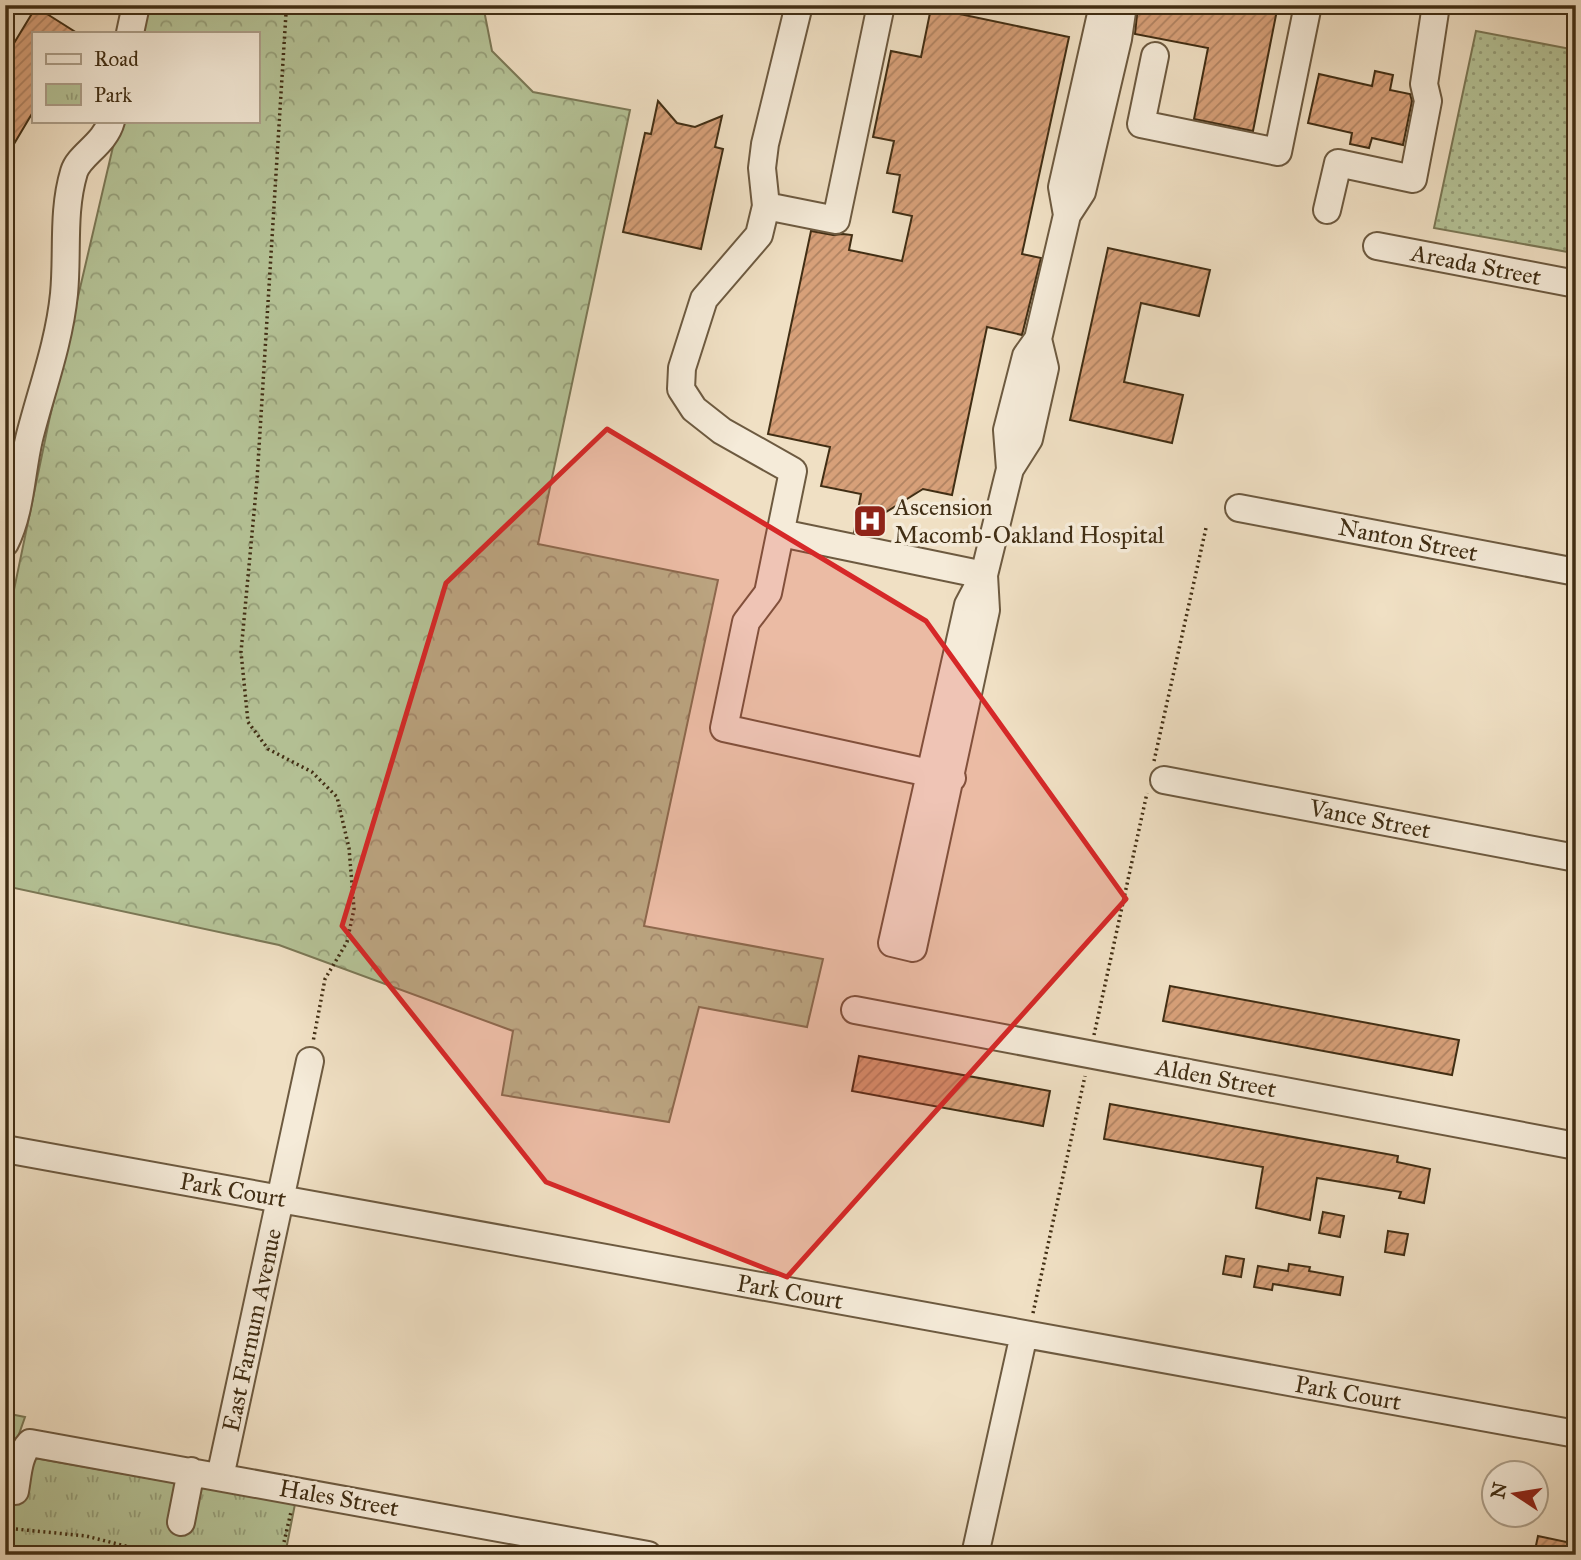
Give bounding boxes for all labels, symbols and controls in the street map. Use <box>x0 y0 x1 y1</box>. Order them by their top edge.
legend <box>32 32 259 122</box>
text: Road <box>94 46 139 72</box>
text: Park <box>94 82 132 108</box>
street label: Areada Street <box>1407 237 1544 292</box>
place label: Ascension Macomb-Oakland Hospital <box>893 492 1165 550</box>
hospital icon: Ascension Macomb-Oakland Hospital <box>851 502 889 540</box>
street label: Nanton Street <box>1336 512 1481 568</box>
street label: Vance Street <box>1306 792 1434 846</box>
street label: Alden Street <box>1152 1051 1279 1104</box>
street label: Park Court <box>177 1166 289 1214</box>
street label: East Farnum Avenue <box>216 1226 288 1434</box>
street label: Park Court <box>734 1268 846 1316</box>
street label: Park Court <box>1292 1369 1404 1417</box>
north arrow <box>1480 1458 1550 1528</box>
street label: Hales Street <box>277 1473 402 1523</box>
text: N <box>1486 1480 1512 1501</box>

